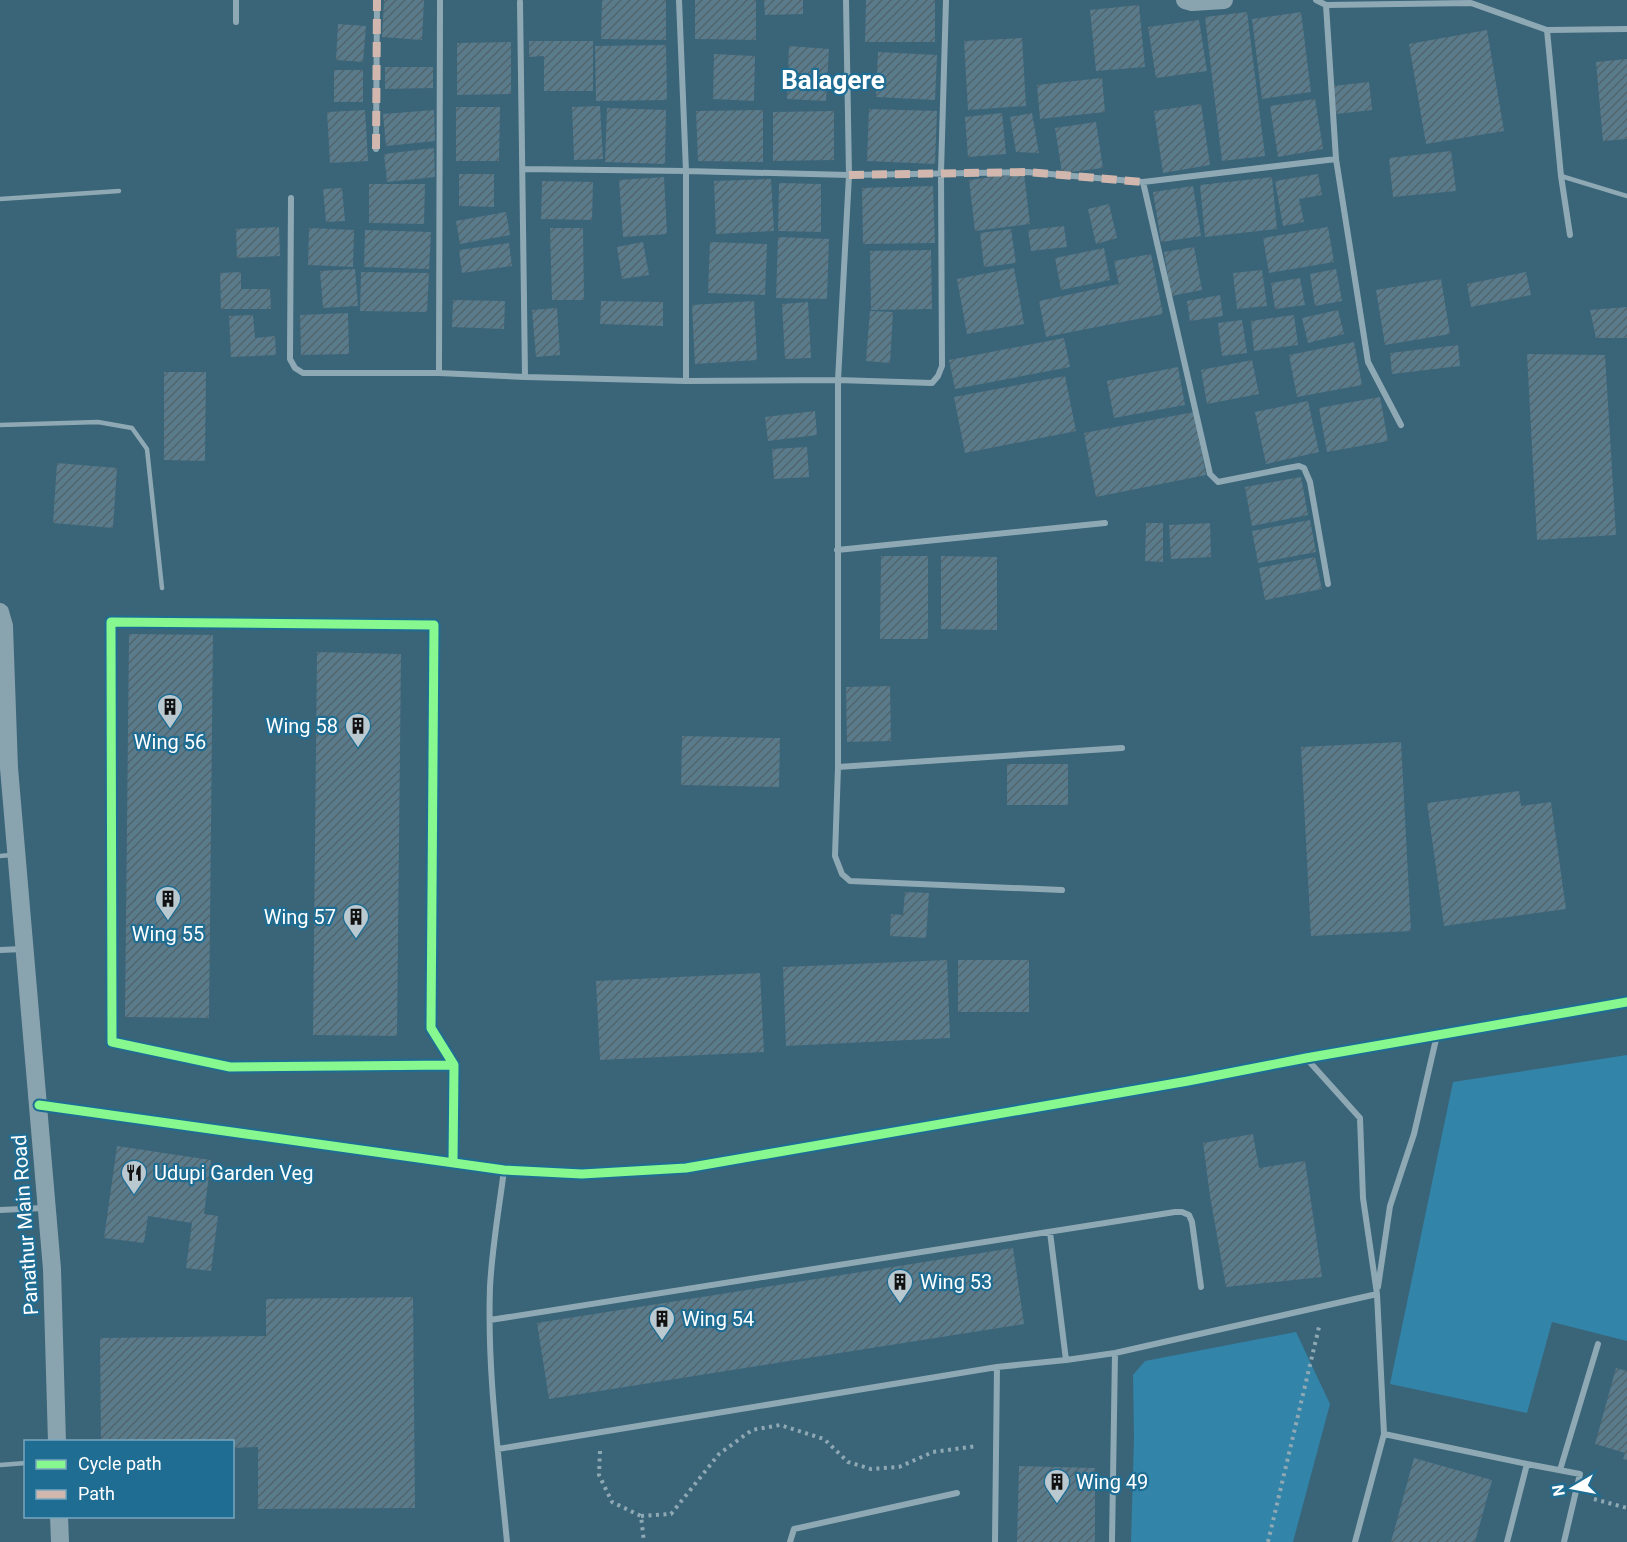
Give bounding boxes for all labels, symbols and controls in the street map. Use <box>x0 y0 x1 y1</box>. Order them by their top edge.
district label: Balagere <box>781 65 885 95</box>
building icon: Wing 56 <box>155 692 185 730</box>
building icon: Wing 58 <box>343 711 373 749</box>
place label: Wing 58 <box>266 714 338 738</box>
place label: Wing 56 <box>134 730 206 754</box>
building icon: Wing 55 <box>153 884 183 922</box>
building icon: Wing 57 <box>341 902 371 940</box>
place label: Wing 57 <box>264 905 336 929</box>
place label: Wing 55 <box>132 922 204 946</box>
street label: Panathur Main Road <box>7 1134 43 1316</box>
restaurant icon: Udupi Garden Veg <box>119 1158 149 1196</box>
place label: Udupi Garden Veg <box>154 1161 313 1185</box>
building icon: Wing 53 <box>885 1267 915 1305</box>
place label: Wing 53 <box>920 1270 992 1294</box>
building icon: Wing 54 <box>647 1304 677 1342</box>
place label: Wing 54 <box>682 1307 754 1331</box>
legend <box>24 1440 234 1518</box>
text: Cycle path <box>78 1453 162 1474</box>
north arrow <box>1543 1458 1603 1518</box>
building icon: Wing 49 <box>1042 1467 1072 1505</box>
place label: Wing 49 <box>1076 1470 1148 1494</box>
text: Path <box>78 1483 115 1504</box>
text: N <box>1548 1483 1569 1498</box>

